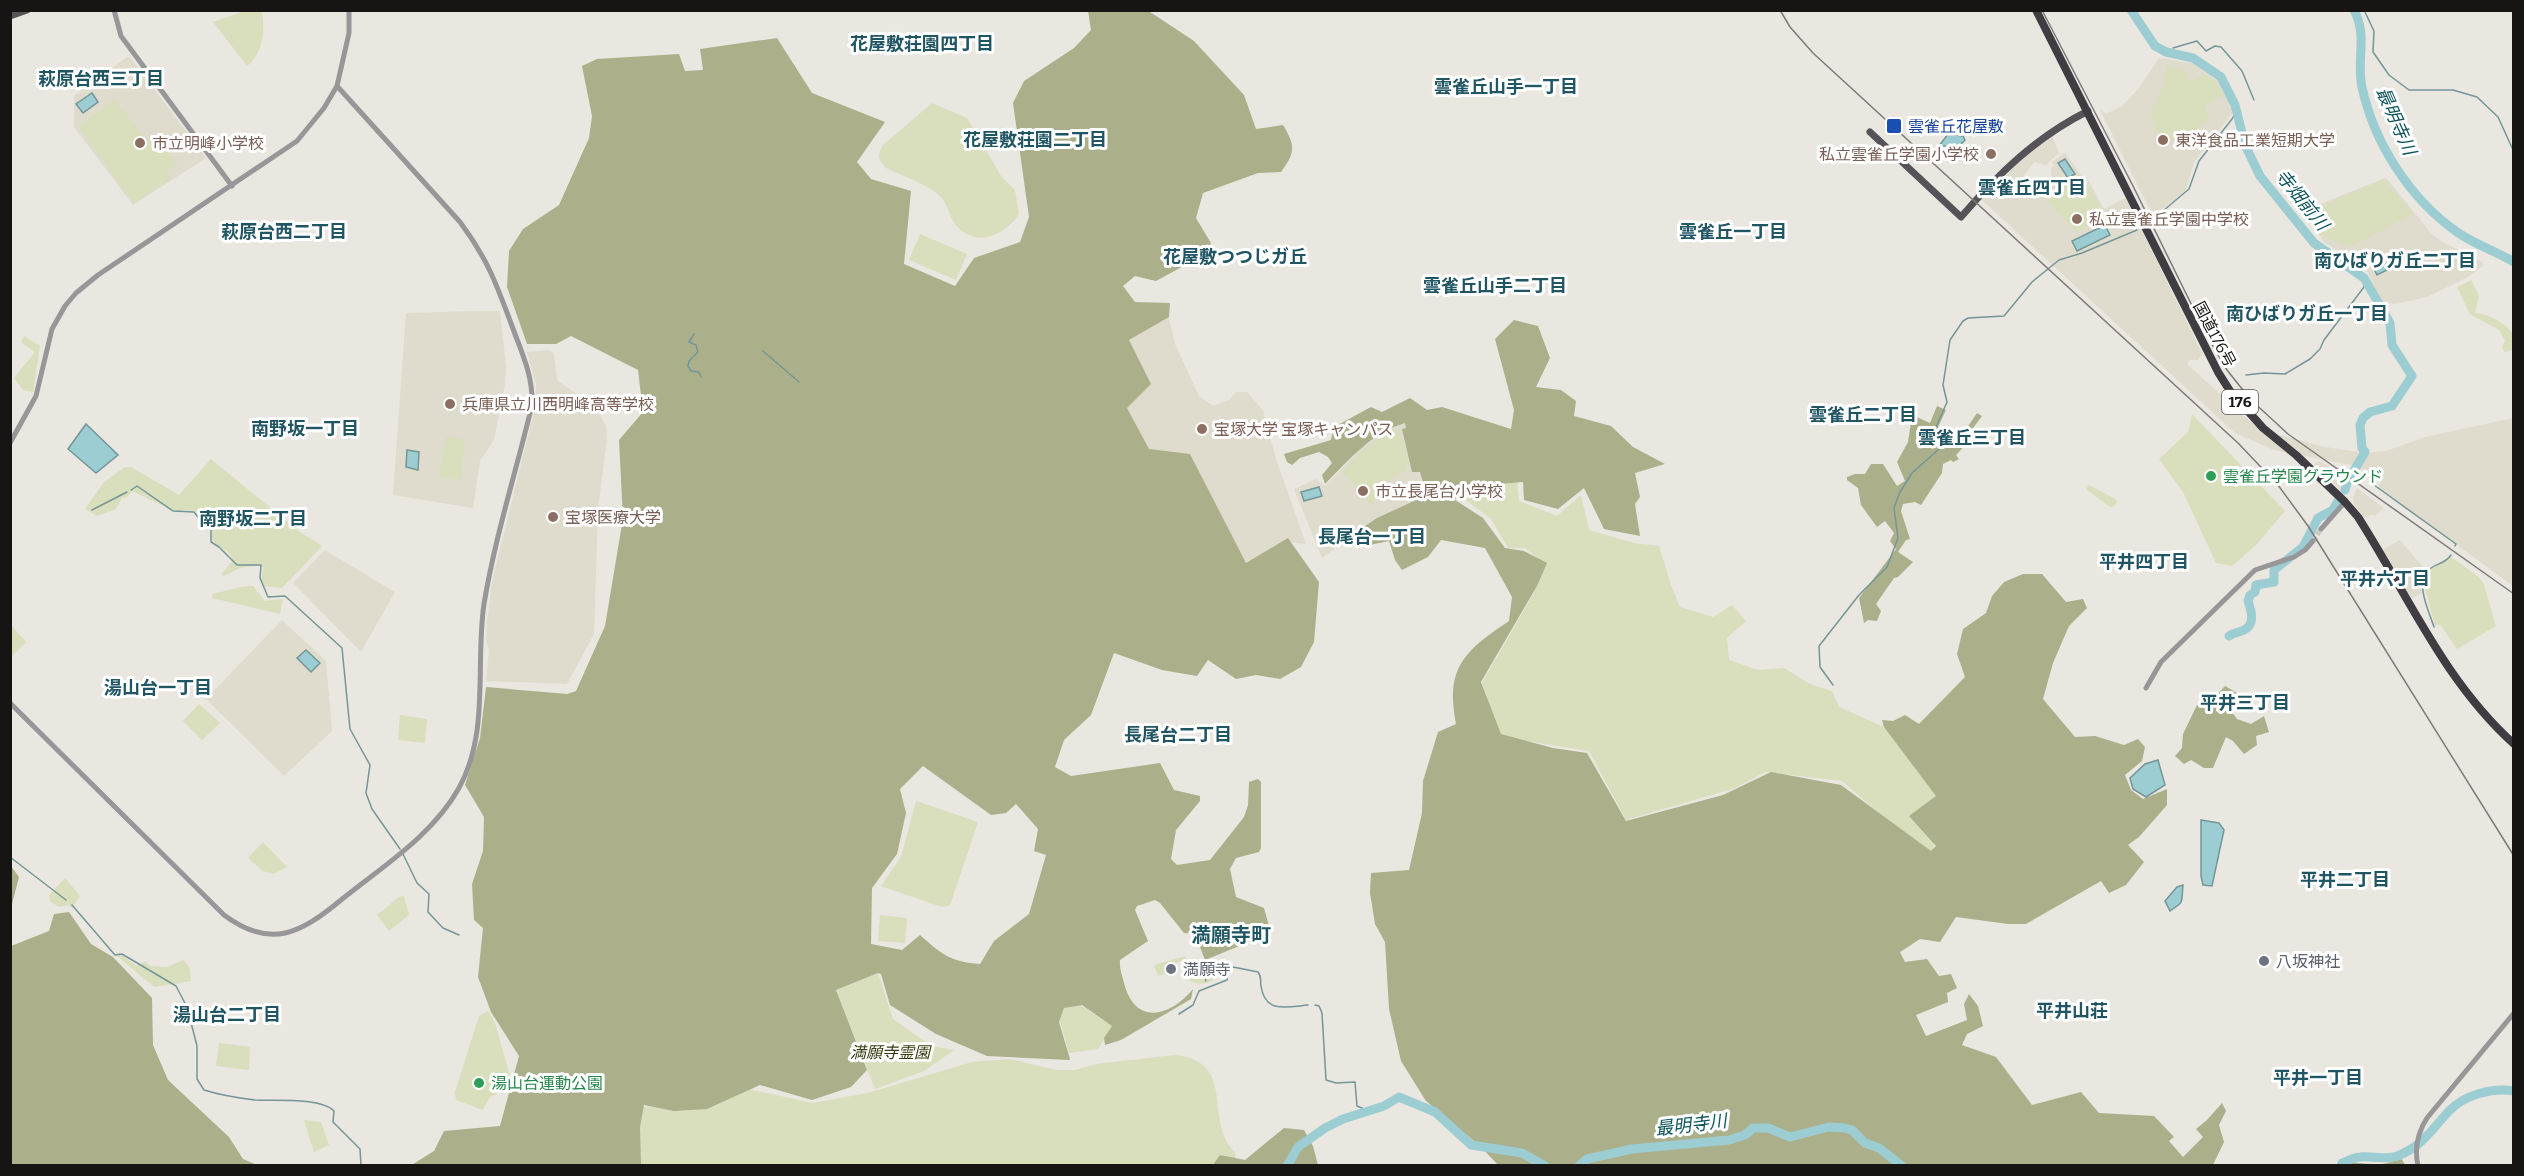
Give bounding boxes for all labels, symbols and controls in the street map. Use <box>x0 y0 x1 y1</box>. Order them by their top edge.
district label: 花屋敷荘園四丁目 <box>850 33 994 55</box>
district label: 萩原台西三丁目 <box>38 68 164 90</box>
district label: 雲雀丘山手一丁目 <box>1434 76 1578 98</box>
water label: 最明寺川 <box>2371 84 2422 160</box>
marker: 雲雀丘花屋敷 <box>1885 117 1903 135</box>
place label: 雲雀丘花屋敷 <box>1908 117 2004 136</box>
district label: 花屋敷荘園二丁目 <box>963 129 1107 151</box>
place label: 東洋食品工業短期大学 <box>2175 131 2335 150</box>
marker: 東洋食品工業短期大学 <box>2156 133 2170 147</box>
place label: 市立明峰小学校 <box>152 134 264 153</box>
marker: 市立明峰小学校 <box>133 136 147 150</box>
place label: 私立雲雀丘学園小学校 <box>1819 145 1979 164</box>
marker: 私立雲雀丘学園小学校 <box>1984 147 1998 161</box>
water label: 寺畑前川 <box>2271 165 2334 236</box>
district label: 雲雀丘四丁目 <box>1978 177 2086 199</box>
place label: 私立雲雀丘学園中学校 <box>2089 210 2249 229</box>
marker: 私立雲雀丘学園中学校 <box>2070 212 2084 226</box>
district label: 萩原台西二丁目 <box>221 221 347 243</box>
district label: 雲雀丘一丁目 <box>1679 221 1787 243</box>
district label: 花屋敷つつじガ丘 <box>1163 246 1307 268</box>
district label: 南ひばりガ丘二丁目 <box>2314 250 2476 272</box>
district label: 雲雀丘山手二丁目 <box>1423 275 1567 297</box>
street label: 国道176号 <box>2189 298 2240 370</box>
district label: 南ひばりガ丘一丁目 <box>2226 303 2388 325</box>
road number: 176 <box>2222 390 2258 414</box>
place label: 兵庫県立川西明峰高等学校 <box>462 395 654 414</box>
marker: 兵庫県立川西明峰高等学校 <box>443 397 457 411</box>
district label: 雲雀丘二丁目 <box>1809 404 1917 426</box>
district label: 南野坂一丁目 <box>251 418 359 440</box>
place label: 宝塚大学 宝塚キャンパス <box>1214 420 1393 439</box>
marker: 宝塚大学 宝塚キャンパス <box>1195 422 1209 436</box>
district label: 雲雀丘三丁目 <box>1918 427 2026 449</box>
place label: 雲雀丘学園グラウンド <box>2223 467 2383 486</box>
marker: 雲雀丘学園グラウンド <box>2204 469 2218 483</box>
place label: 市立長尾台小学校 <box>1375 482 1503 501</box>
marker: 市立長尾台小学校 <box>1356 484 1370 498</box>
district label: 南野坂二丁目 <box>199 508 307 530</box>
place label: 宝塚医療大学 <box>565 508 661 527</box>
marker: 宝塚医療大学 <box>546 510 560 524</box>
district label: 長尾台一丁目 <box>1318 526 1426 548</box>
district label: 平井四丁目 <box>2099 551 2189 573</box>
district label: 平井六丁目 <box>2340 568 2430 590</box>
district label: 湯山台一丁目 <box>104 677 212 699</box>
district label: 平井三丁目 <box>2200 692 2290 714</box>
district label: 長尾台二丁目 <box>1124 724 1232 746</box>
district label: 平井二丁目 <box>2300 869 2390 891</box>
district label: 満願寺町 <box>1191 923 1271 947</box>
place label: 八坂神社 <box>2276 952 2340 971</box>
marker: 八坂神社 <box>2257 954 2271 968</box>
place label: 満願寺 <box>1183 960 1231 979</box>
marker: 満願寺 <box>1164 962 1178 976</box>
district label: 平井山荘 <box>2036 1000 2108 1022</box>
district label: 湯山台二丁目 <box>173 1004 281 1026</box>
park label: 満願寺霊園 <box>850 1043 932 1062</box>
district label: 平井一丁目 <box>2273 1067 2363 1089</box>
place label: 湯山台運動公園 <box>491 1074 603 1093</box>
marker: 湯山台運動公園 <box>472 1076 486 1090</box>
water label: 最明寺川 <box>1654 1109 1730 1140</box>

